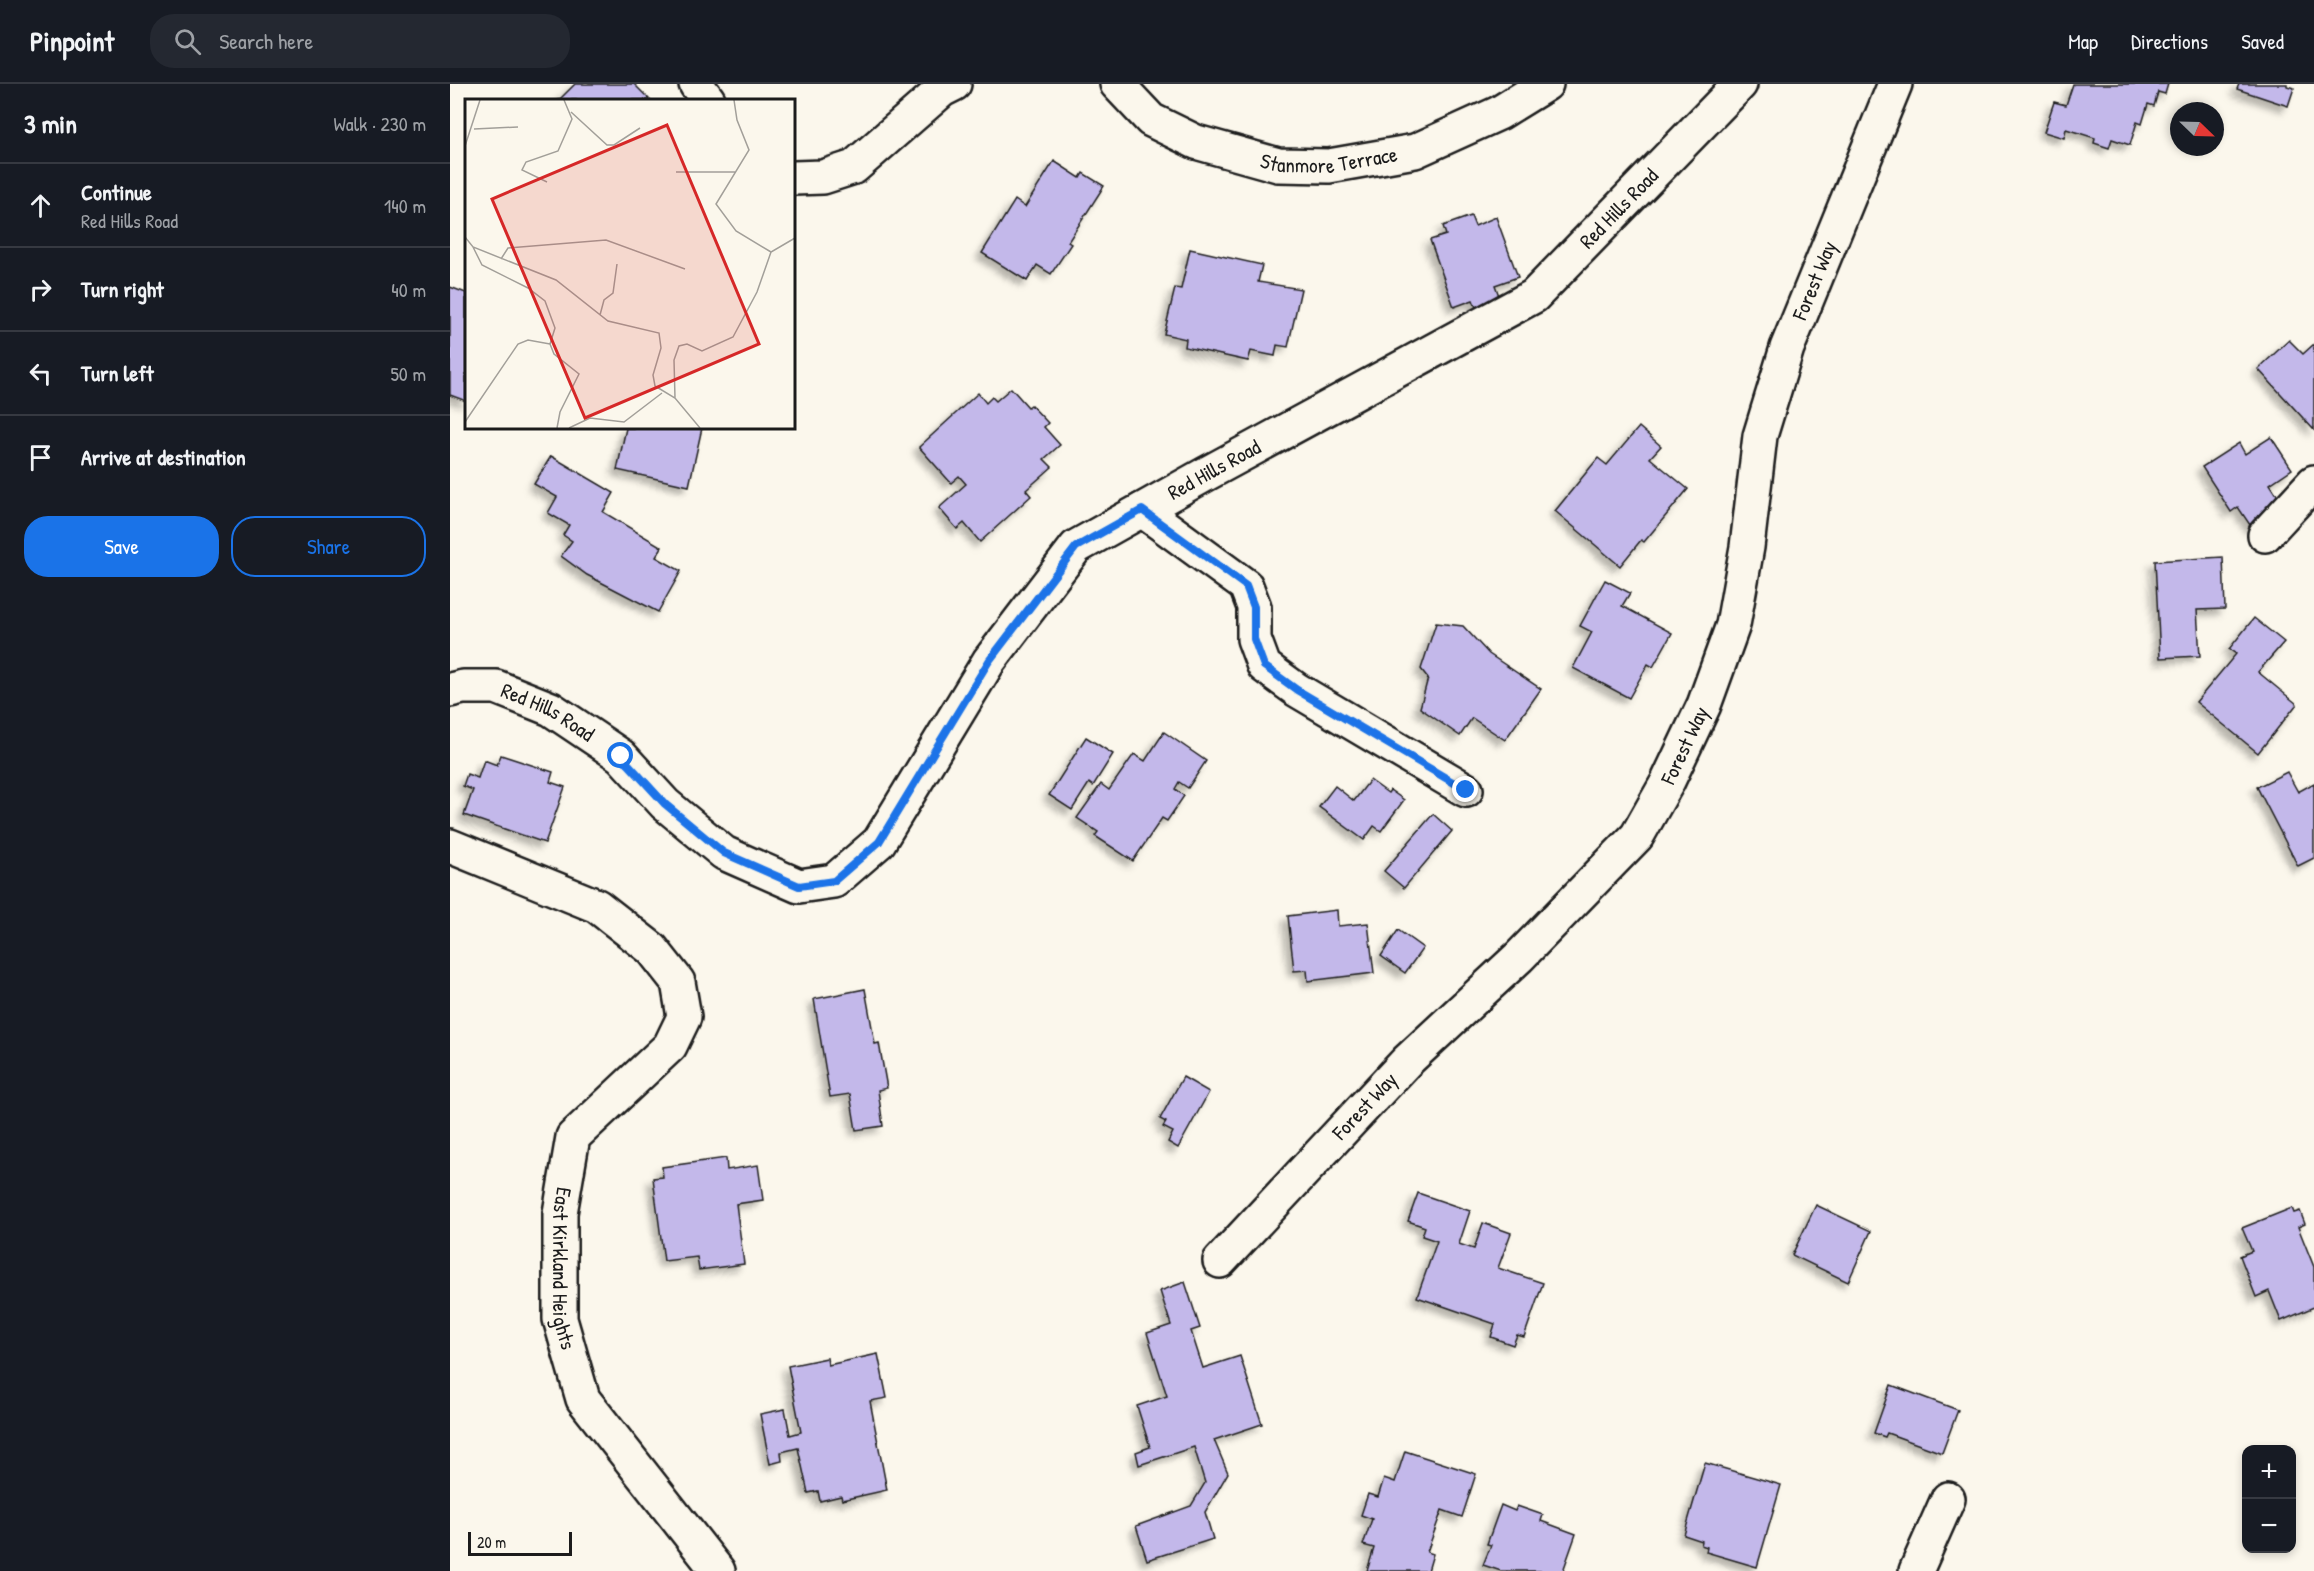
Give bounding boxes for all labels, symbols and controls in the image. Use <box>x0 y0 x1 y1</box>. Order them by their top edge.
search box <box>150 14 570 68</box>
text: Pinpoint <box>30 22 114 60</box>
icon: search <box>171 25 204 58</box>
text: Search here <box>219 26 313 56</box>
text: Map <box>2068 27 2098 56</box>
text: Directions <box>2131 27 2208 56</box>
text: Saved <box>2241 27 2284 56</box>
inset map <box>465 99 795 429</box>
north arrow <box>2170 102 2224 156</box>
text: 3 min <box>24 106 77 141</box>
text: Walk · 230 m <box>334 110 426 137</box>
street label: Stanmore Terrace <box>1257 139 1399 180</box>
street label: Red Hills Road <box>1573 162 1665 255</box>
text: Continue <box>81 177 152 207</box>
icon: ahead <box>24 189 57 222</box>
text: 140 m <box>384 192 426 219</box>
text: Red Hills Road <box>81 207 178 234</box>
street label: Forest Way <box>1785 236 1843 325</box>
icon: right <box>24 273 57 306</box>
text: Turn right <box>81 274 164 304</box>
text: 40 m <box>391 276 426 303</box>
icon: left <box>24 357 57 390</box>
text: Turn left <box>81 358 154 388</box>
text: 50 m <box>390 360 426 387</box>
street label: Red Hills Road <box>1162 432 1266 507</box>
icon: arrive <box>24 441 57 474</box>
text: Arrive at destination <box>81 442 246 472</box>
button: Save <box>24 516 219 577</box>
button: Share <box>231 516 426 577</box>
street label: Red Hills Road <box>497 676 600 748</box>
street label: Forest Way <box>1653 702 1715 790</box>
route start <box>607 742 633 768</box>
route end <box>1452 776 1478 802</box>
street label: Forest Way <box>1325 1065 1403 1147</box>
street label: East Kirkland Heights <box>546 1185 583 1353</box>
map controls <box>2242 1445 2296 1553</box>
button: + <box>2242 1445 2296 1499</box>
button: − <box>2242 1499 2296 1553</box>
scale bar <box>468 1529 572 1556</box>
text: 20 m <box>477 1531 506 1553</box>

